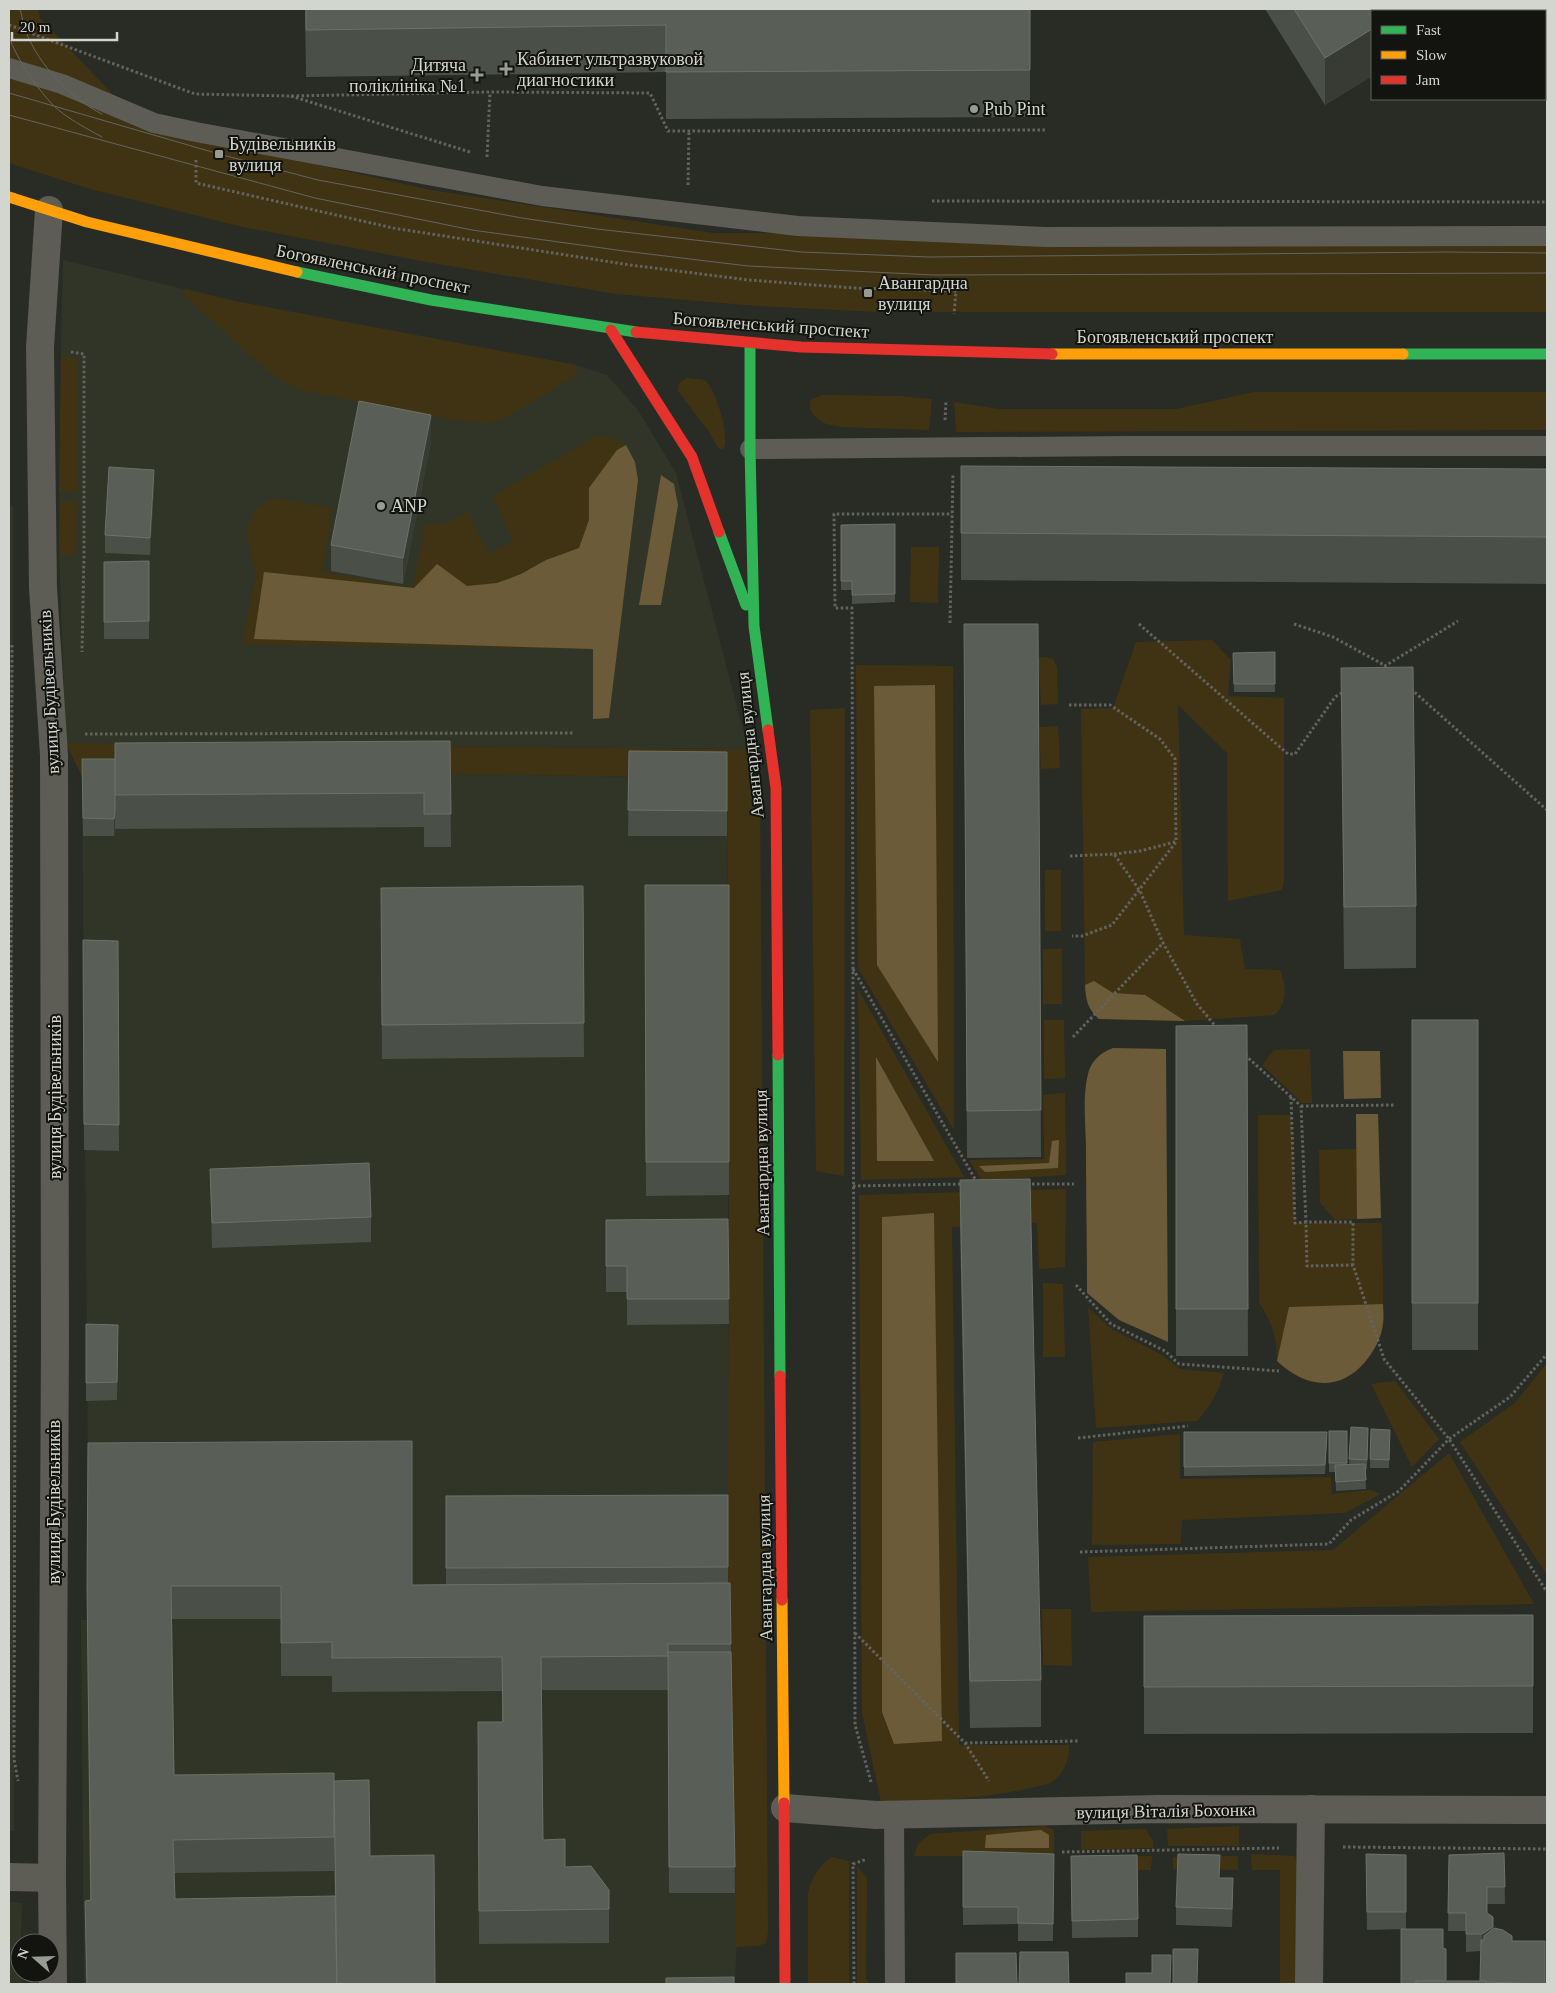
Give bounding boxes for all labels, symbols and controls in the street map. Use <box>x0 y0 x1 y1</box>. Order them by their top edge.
scale bar <box>12 10 118 42</box>
legend <box>1371 10 1546 100</box>
text: 20 m <box>20 19 51 35</box>
text: Fast <box>1416 22 1442 38</box>
text: Slow <box>1416 47 1447 63</box>
place label: Кабинет ультразвуковой диагностики <box>517 49 704 90</box>
place label: Дитяча поліклініка №1 <box>349 55 466 96</box>
marker: Кабинет ультразвуковой диагностики <box>499 62 513 76</box>
marker: Дитяча поліклініка №1 <box>470 68 484 82</box>
text: Jam <box>1416 72 1440 88</box>
place label: Pub Pint <box>984 99 1046 119</box>
marker: Pub Pint <box>968 103 980 115</box>
place label: Будівельників вулиця <box>229 134 336 175</box>
marker: Будівельників вулиця <box>213 148 225 160</box>
street label: Богоявленський проспект <box>274 240 472 298</box>
place label: Авангардна вулиця <box>878 273 968 314</box>
marker: Авангардна вулиця <box>862 287 874 299</box>
street label: Богоявленський проспект <box>672 308 870 342</box>
street label: Богоявленський проспект <box>1077 327 1274 347</box>
place label: ANP <box>391 496 427 516</box>
marker: ANP <box>375 500 387 512</box>
street label: вулиця Будівельників <box>35 610 63 774</box>
street label: Авангардна вулиця <box>732 671 768 819</box>
street label: вулиця Будівельників <box>45 1015 65 1179</box>
street label: Авангардна вулиця <box>751 1089 773 1237</box>
street label: вулиця Будівельників <box>44 1420 64 1584</box>
street label: Авангардна вулиця <box>754 1494 776 1642</box>
street label: вулиця Віталія Бохонка <box>1076 1799 1256 1823</box>
north arrow <box>10 1933 60 1983</box>
text: N <box>14 1946 32 1961</box>

